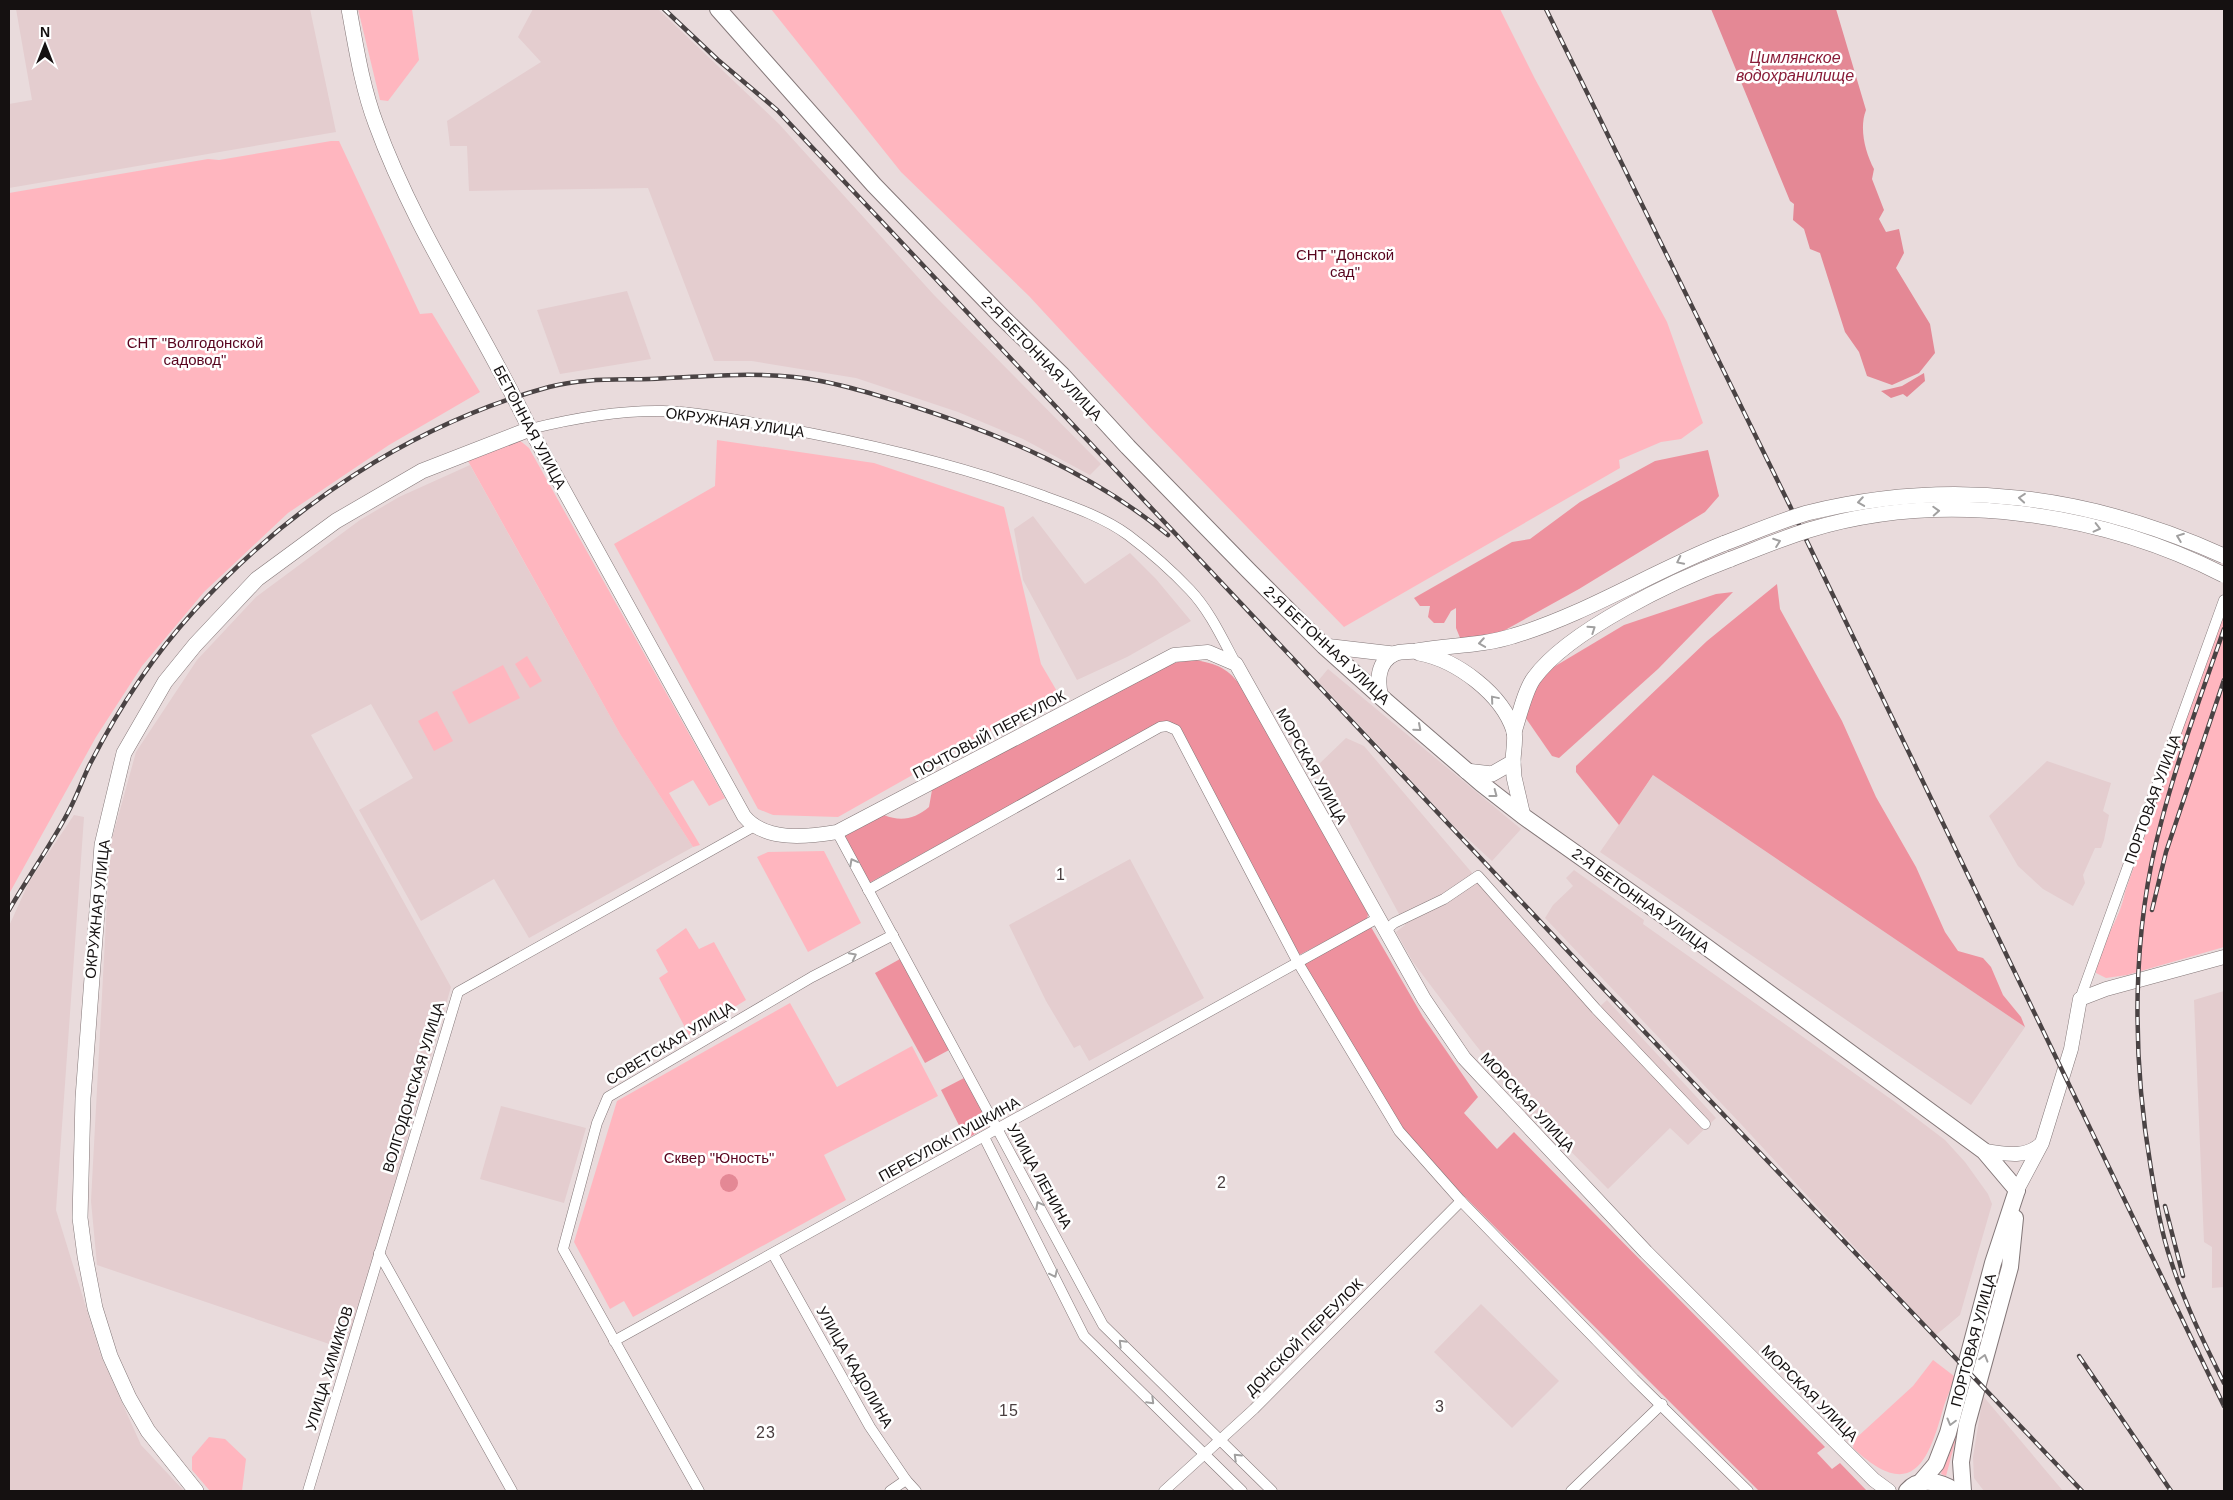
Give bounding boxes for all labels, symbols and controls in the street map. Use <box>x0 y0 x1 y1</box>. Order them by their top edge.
north arrow <box>20 20 70 70</box>
text: N <box>40 24 50 40</box>
water label: Цимлянское водохранилище <box>1736 49 1854 84</box>
park label: СНТ "Донской сад" <box>1296 246 1394 280</box>
street label: 2-Я БЕТОННАЯ УЛИЦА <box>978 292 1106 424</box>
park label: СНТ "Волгодонской садовод" <box>127 334 263 368</box>
street label: БЕТОННАЯ УЛИЦА <box>490 362 570 492</box>
street label: ОКРУЖНАЯ УЛИЦА <box>664 404 806 440</box>
one-way arrow <box>2018 493 2026 504</box>
one-way arrow <box>1856 497 1865 507</box>
one-way arrow <box>1932 506 1940 517</box>
one-way arrow <box>2092 522 2101 533</box>
one-way arrow <box>2176 533 2184 543</box>
one-way arrow <box>1772 538 1781 548</box>
one-way arrow <box>1676 555 1685 566</box>
street label: 2-Я БЕТОННАЯ УЛИЦА <box>1261 582 1393 708</box>
one-way arrow <box>1586 626 1596 635</box>
one-way arrow <box>1478 638 1486 648</box>
street label: ПОЧТОВЫЙ ПЕРЕУЛОК <box>910 686 1069 782</box>
one-way arrow <box>1491 696 1500 705</box>
street label: МОРСКАЯ УЛИЦА <box>1273 705 1351 827</box>
one-way arrow <box>1412 723 1421 731</box>
street label: ПОРТОВАЯ УЛИЦА <box>2121 732 2183 866</box>
one-way arrow <box>1488 788 1498 797</box>
street label: ОКРУЖНАЯ УЛИЦА <box>81 838 113 980</box>
street label: 2-Я БЕТОННАЯ УЛИЦА <box>1569 844 1713 956</box>
one-way arrow <box>849 858 859 867</box>
district label: 1 <box>1056 866 1066 883</box>
one-way arrow <box>847 952 856 962</box>
street label: СОВЕТСКАЯ УЛИЦА <box>603 998 737 1088</box>
street label: ВОЛГОДОНСКАЯ УЛИЦА <box>379 1000 447 1174</box>
street label: МОРСКАЯ УЛИЦА <box>1478 1049 1578 1155</box>
street label: ПЕРЕУЛОК ПУШКИНА <box>875 1093 1023 1185</box>
street label: УЛИЦА ЛЕНИНА <box>1004 1121 1076 1231</box>
park label: Сквер "Юность" <box>664 1149 774 1166</box>
district label: 2 <box>1217 1174 1227 1191</box>
one-way arrow <box>1035 1201 1045 1210</box>
one-way arrow <box>1048 1269 1058 1278</box>
street label: ПОРТОВАЯ УЛИЦА <box>1947 1272 1999 1408</box>
street label: ДОНСКОЙ ПЕРЕУЛОК <box>1242 1275 1366 1399</box>
street label: УЛИЦА КАДОЛИНА <box>813 1303 897 1431</box>
street label: УЛИЦА ХИМИКОВ <box>302 1304 356 1432</box>
one-way arrow <box>1118 1340 1127 1349</box>
street label: МОРСКАЯ УЛИЦА <box>1758 1341 1862 1445</box>
one-way arrow <box>1979 1354 1989 1362</box>
one-way arrow <box>1145 1395 1154 1404</box>
district label: 3 <box>1435 1398 1445 1415</box>
district label: 15 <box>999 1402 1019 1419</box>
one-way arrow <box>1946 1417 1957 1426</box>
district label: 23 <box>756 1424 776 1441</box>
one-way arrow <box>1234 1454 1243 1463</box>

